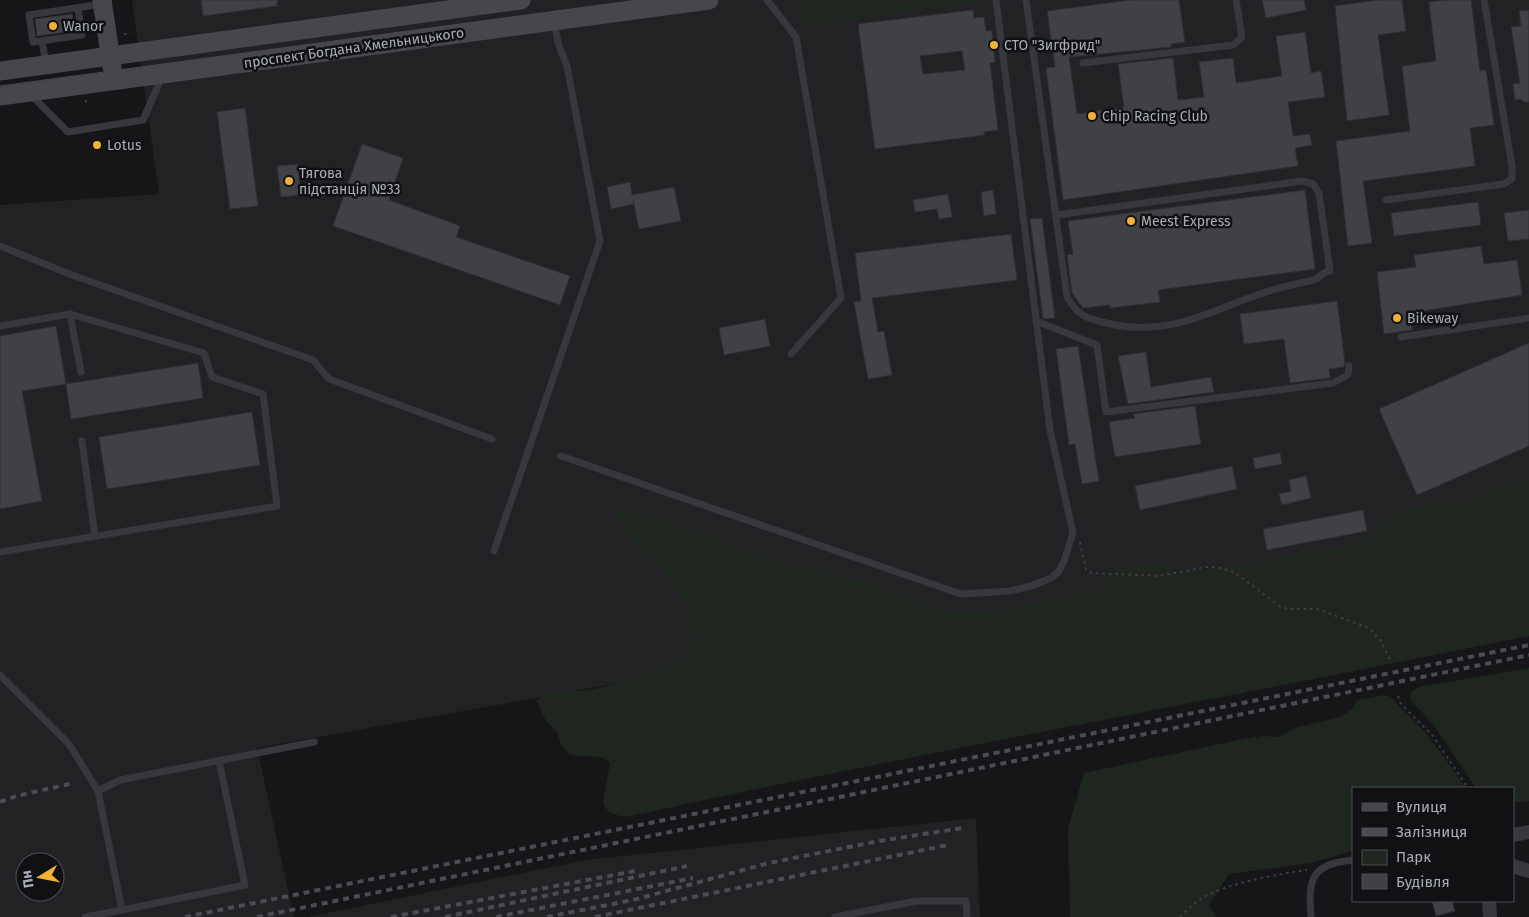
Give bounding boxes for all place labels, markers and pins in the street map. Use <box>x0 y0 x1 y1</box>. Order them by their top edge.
place label: Wanor <box>63 18 104 35</box>
marker: Wanor <box>47 20 59 32</box>
place label: СТО "Зигфрид" <box>1004 37 1100 54</box>
marker: СТО "Зигфрид" <box>988 39 1000 51</box>
place label: Chip Racing Club <box>1102 108 1208 125</box>
marker: Chip Racing Club <box>1086 110 1098 122</box>
place label: Lotus <box>107 137 142 154</box>
marker: Lotus <box>91 139 103 151</box>
place label: Тягова пiдстанцiя №33 <box>299 165 401 198</box>
marker: Тягова пiдстанцiя №33 <box>283 175 295 187</box>
place label: Meest Express <box>1141 213 1231 230</box>
marker: Meest Express <box>1125 215 1137 227</box>
place label: Bikeway <box>1407 310 1458 327</box>
marker: Bikeway <box>1391 312 1403 324</box>

